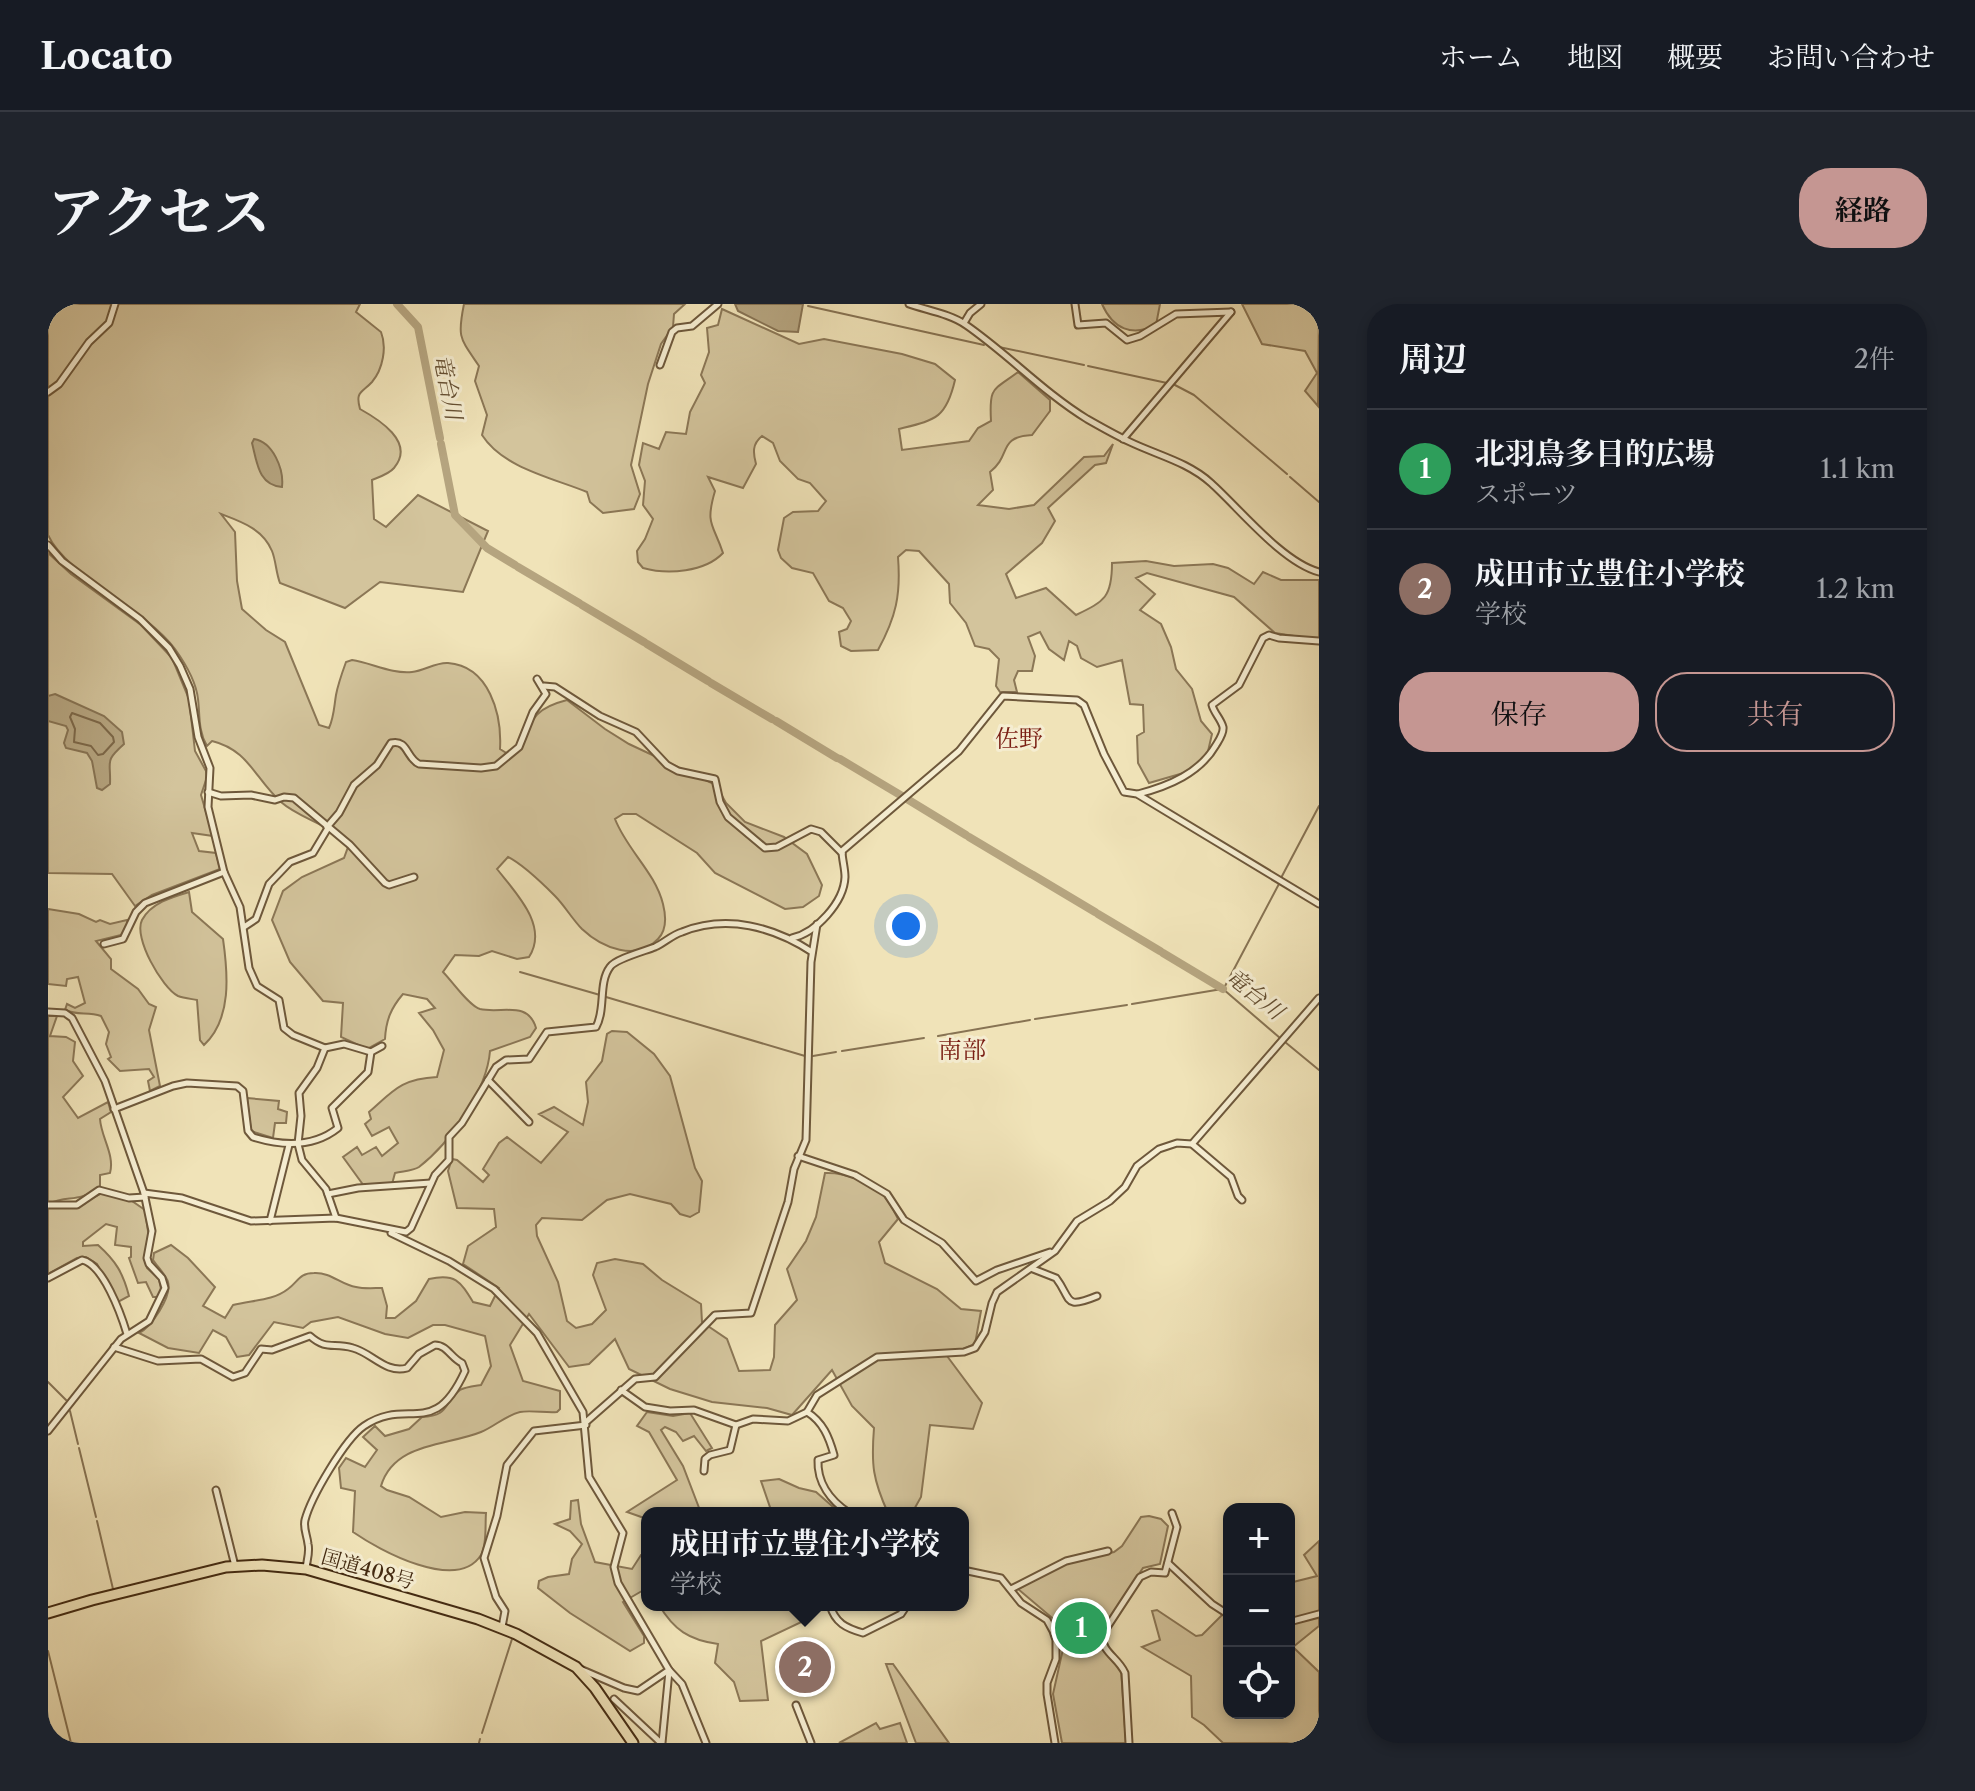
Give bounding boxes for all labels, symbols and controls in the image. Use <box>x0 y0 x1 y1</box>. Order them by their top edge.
text: Locato <box>40 32 173 79</box>
text: ホーム <box>1439 40 1523 74</box>
text: 地図 <box>1567 40 1623 74</box>
text: 概要 <box>1667 40 1723 74</box>
text: お問い合わせ <box>1767 40 1935 74</box>
button: 経路 <box>1799 168 1927 248</box>
text: アクセス <box>48 178 270 247</box>
text: 周辺 <box>1399 338 1467 380</box>
text: 2件 <box>1854 343 1895 375</box>
water label: 竜台川 <box>428 352 468 424</box>
text: 北羽鳥多目的広場 <box>1475 435 1715 472</box>
text: 1 <box>1419 453 1431 485</box>
text: 1.1 km <box>1820 453 1895 485</box>
text: スポーツ <box>1475 478 1578 510</box>
text: 成田市立豊住小学校 <box>1475 555 1745 592</box>
text: 2 <box>1417 573 1433 605</box>
text: 1.2 km <box>1816 573 1895 605</box>
text: 学校 <box>1475 598 1527 630</box>
button: 保存 <box>1399 672 1639 752</box>
button: 共有 <box>1655 672 1895 752</box>
district label: 佐野 <box>995 724 1043 753</box>
your location <box>886 906 926 946</box>
water label: 竜台川 <box>1221 963 1291 1027</box>
district label: 南部 <box>938 1035 986 1064</box>
map controls <box>1223 1503 1295 1719</box>
button: + <box>1223 1503 1295 1575</box>
popup <box>641 1507 969 1611</box>
text: 成田市立豊住小学校 <box>670 1525 940 1562</box>
street label: 国道408号 <box>319 1544 417 1594</box>
text: 学校 <box>670 1568 722 1600</box>
button: − <box>1223 1575 1295 1647</box>
pin: 1 <box>1055 1598 1107 1658</box>
pin: 2 <box>779 1637 831 1697</box>
button: locate <box>1223 1647 1295 1719</box>

